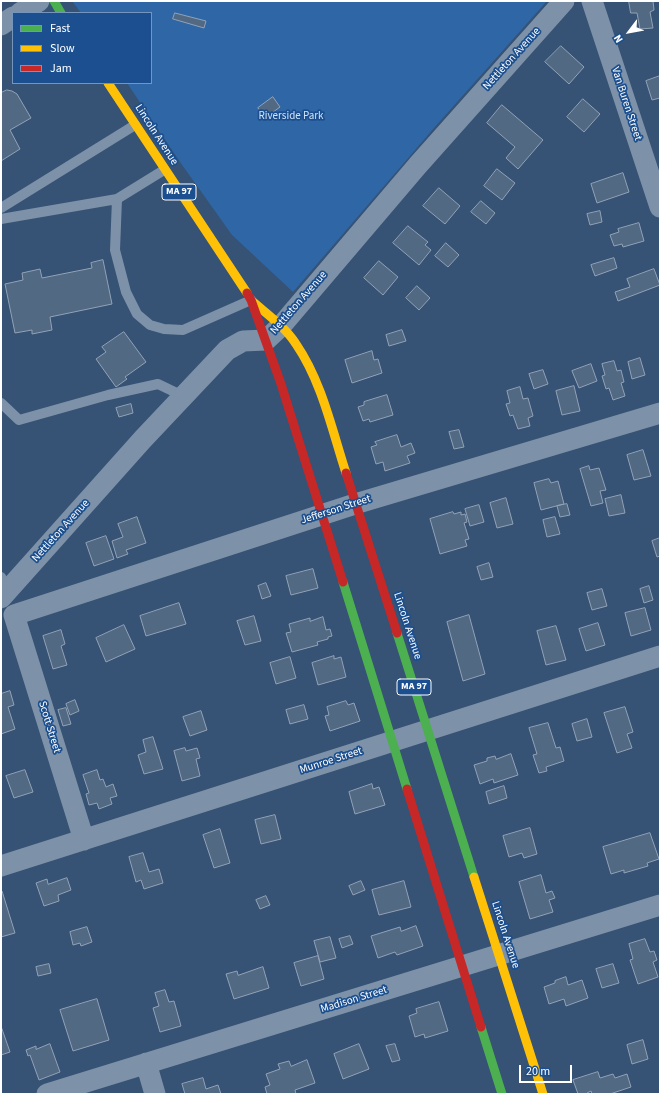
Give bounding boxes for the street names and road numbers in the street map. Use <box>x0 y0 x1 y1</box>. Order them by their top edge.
street label: Nettleton Avenue <box>481 25 543 93</box>
street label: Van Buren Street <box>608 66 644 142</box>
street label: Lincoln Avenue <box>131 102 181 168</box>
road number: MA 97 <box>162 184 196 200</box>
street label: Nettleton Avenue <box>268 269 330 337</box>
street label: Jefferson Street <box>299 493 373 527</box>
street label: Nettleton Avenue <box>30 497 92 565</box>
street label: Lincoln Avenue <box>390 591 424 661</box>
road number: MA 97 <box>397 679 431 695</box>
street label: Scott Street <box>35 700 63 754</box>
street label: Munroe Street <box>298 745 364 777</box>
street label: Lincoln Avenue <box>488 900 522 970</box>
street label: Madison Street <box>319 984 389 1016</box>

